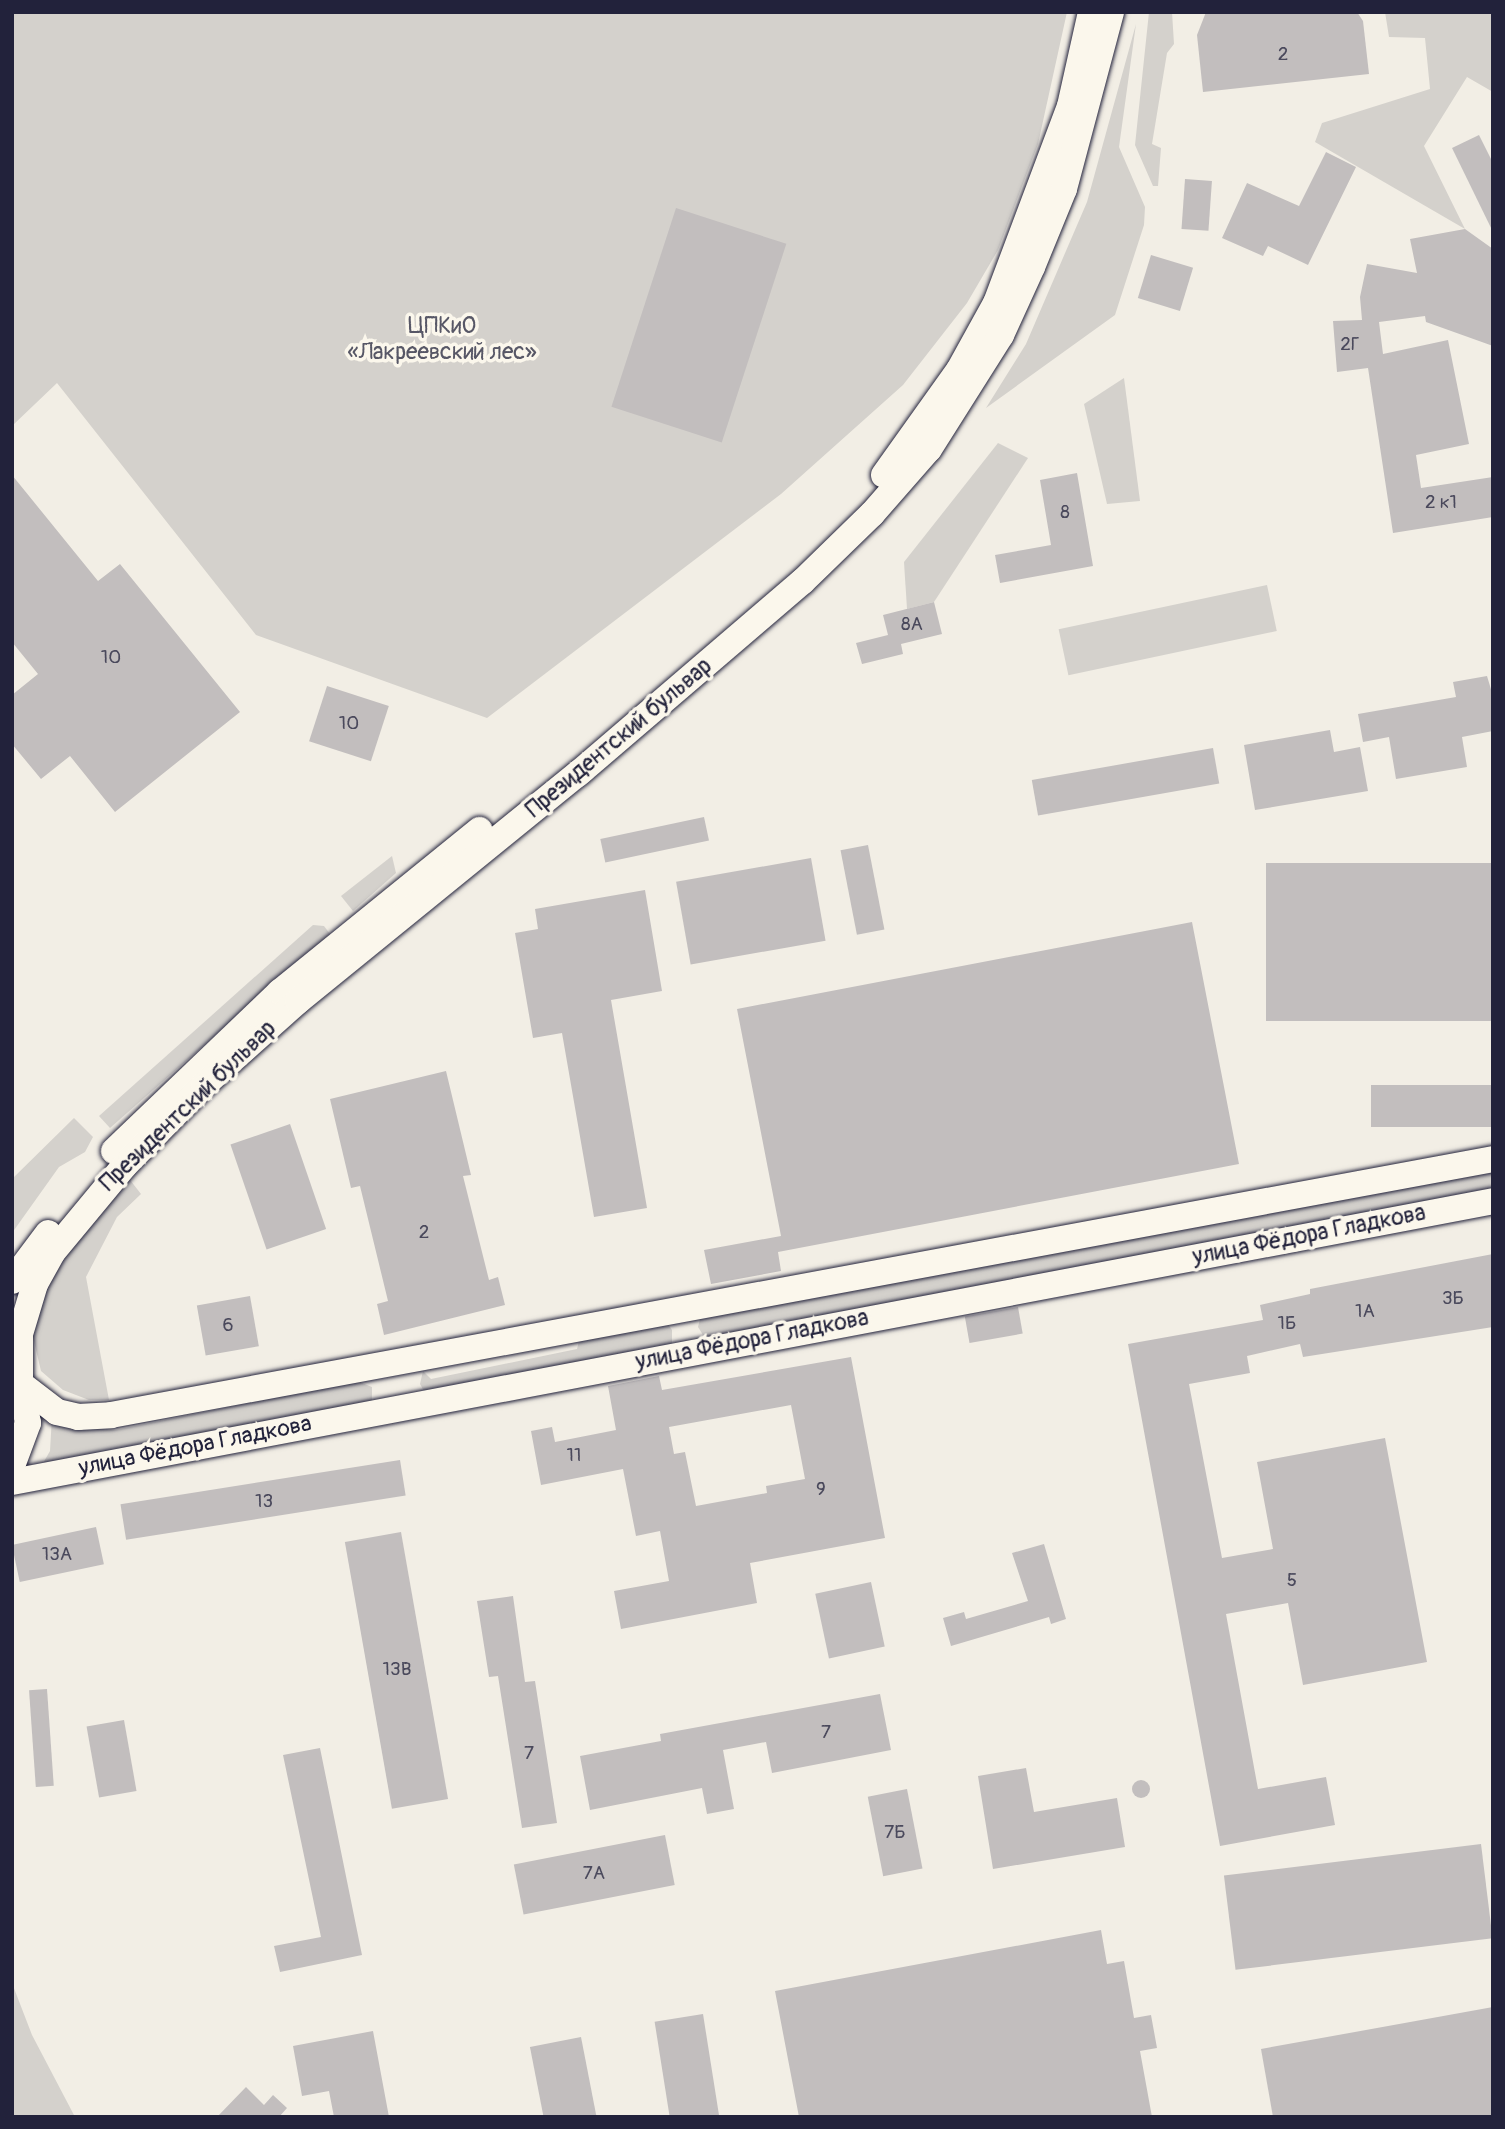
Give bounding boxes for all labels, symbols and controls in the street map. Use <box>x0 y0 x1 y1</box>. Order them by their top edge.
house number: 2 <box>1278 44 1288 66</box>
park label: ЦПКиО «Лакреевский лес» <box>347 312 537 366</box>
house number: 2Г <box>1340 334 1360 356</box>
house number: 2 к1 <box>1425 492 1457 514</box>
house number: 8 <box>1060 502 1070 524</box>
house number: 8А <box>901 614 923 636</box>
house number: 10 <box>101 647 121 669</box>
street label: Президентский бульвар <box>521 652 717 824</box>
house number: 10 <box>339 713 359 735</box>
street label: Президентский бульвар <box>94 1015 282 1197</box>
street label: улица Фёдора Гладкова <box>1190 1199 1428 1271</box>
house number: 2 <box>419 1222 429 1244</box>
house number: 3Б <box>1442 1288 1464 1310</box>
house number: 1А <box>1355 1301 1375 1323</box>
street label: улица Фёдора Гладкова <box>633 1304 871 1376</box>
house number: 1Б <box>1278 1313 1296 1335</box>
house number: 6 <box>222 1315 234 1337</box>
street label: улица Фёдора Гладкова <box>76 1410 314 1482</box>
house number: 11 <box>567 1445 581 1467</box>
house number: 9 <box>816 1479 826 1501</box>
house number: 13 <box>255 1491 273 1513</box>
house number: 13А <box>42 1544 72 1566</box>
house number: 5 <box>1287 1570 1297 1592</box>
house number: 13В <box>383 1659 411 1681</box>
house number: 7 <box>821 1722 831 1744</box>
house number: 7 <box>524 1743 534 1765</box>
house number: 7Б <box>884 1822 906 1844</box>
house number: 7А <box>583 1863 605 1885</box>

